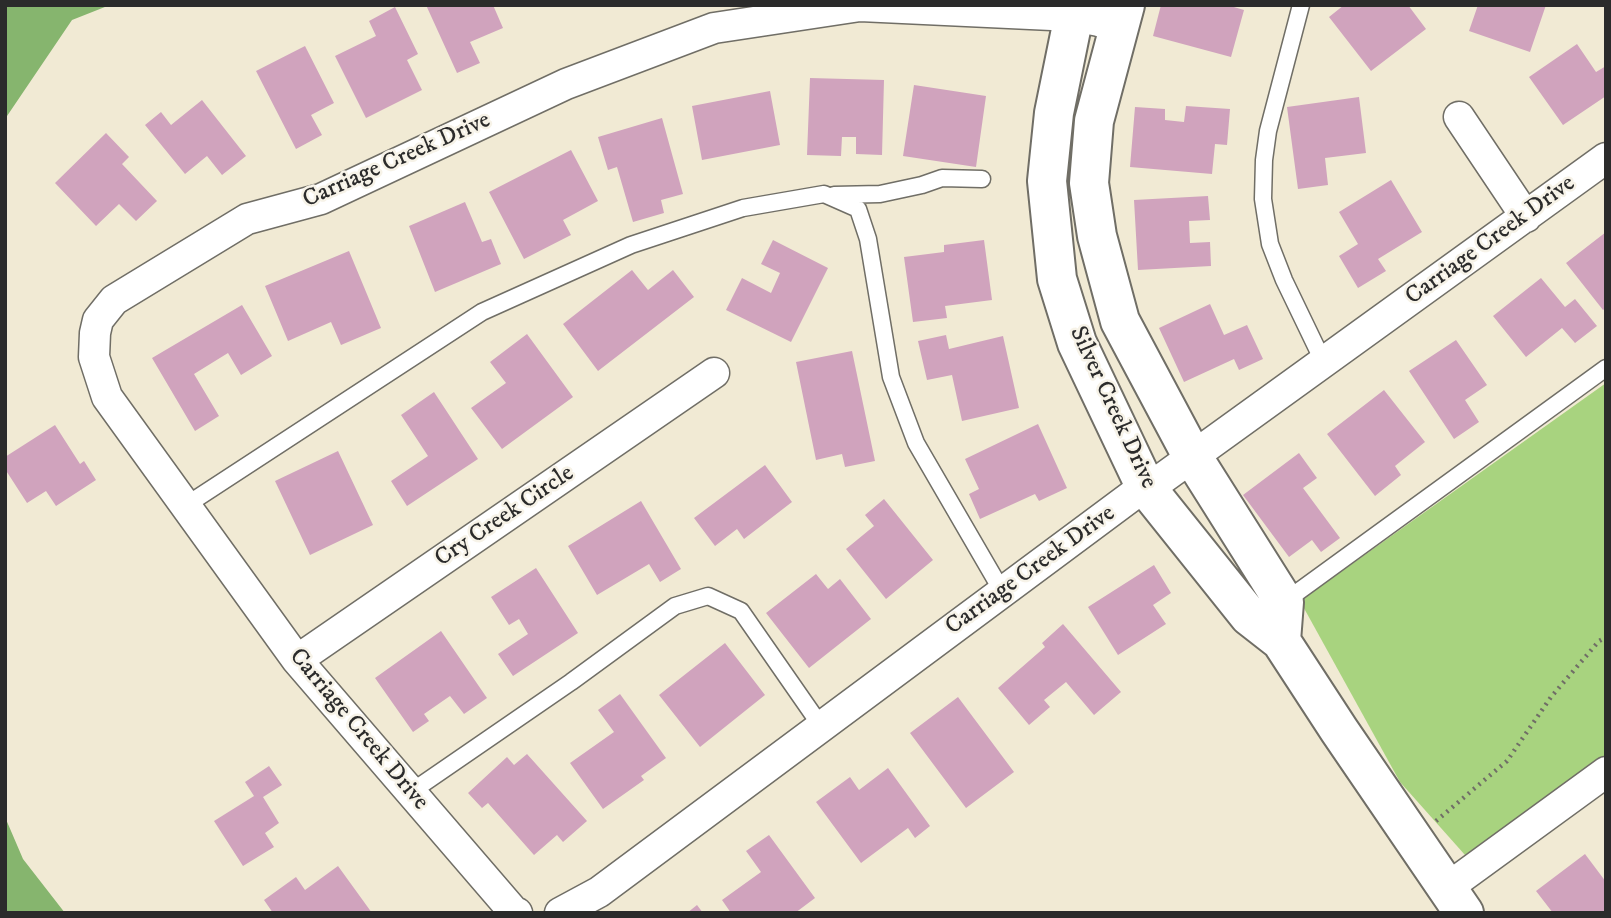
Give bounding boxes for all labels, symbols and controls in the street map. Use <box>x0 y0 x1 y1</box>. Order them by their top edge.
street label: Carriage Creek Drive <box>299 107 495 215</box>
street label: Carriage Creek Drive <box>1401 170 1581 312</box>
street label: Silver Creek Drive <box>1062 322 1162 494</box>
street label: Cry Creek Circle <box>430 460 580 574</box>
street label: Carriage Creek Drive <box>941 500 1121 642</box>
street label: Carriage Creek Drive <box>282 643 434 817</box>

